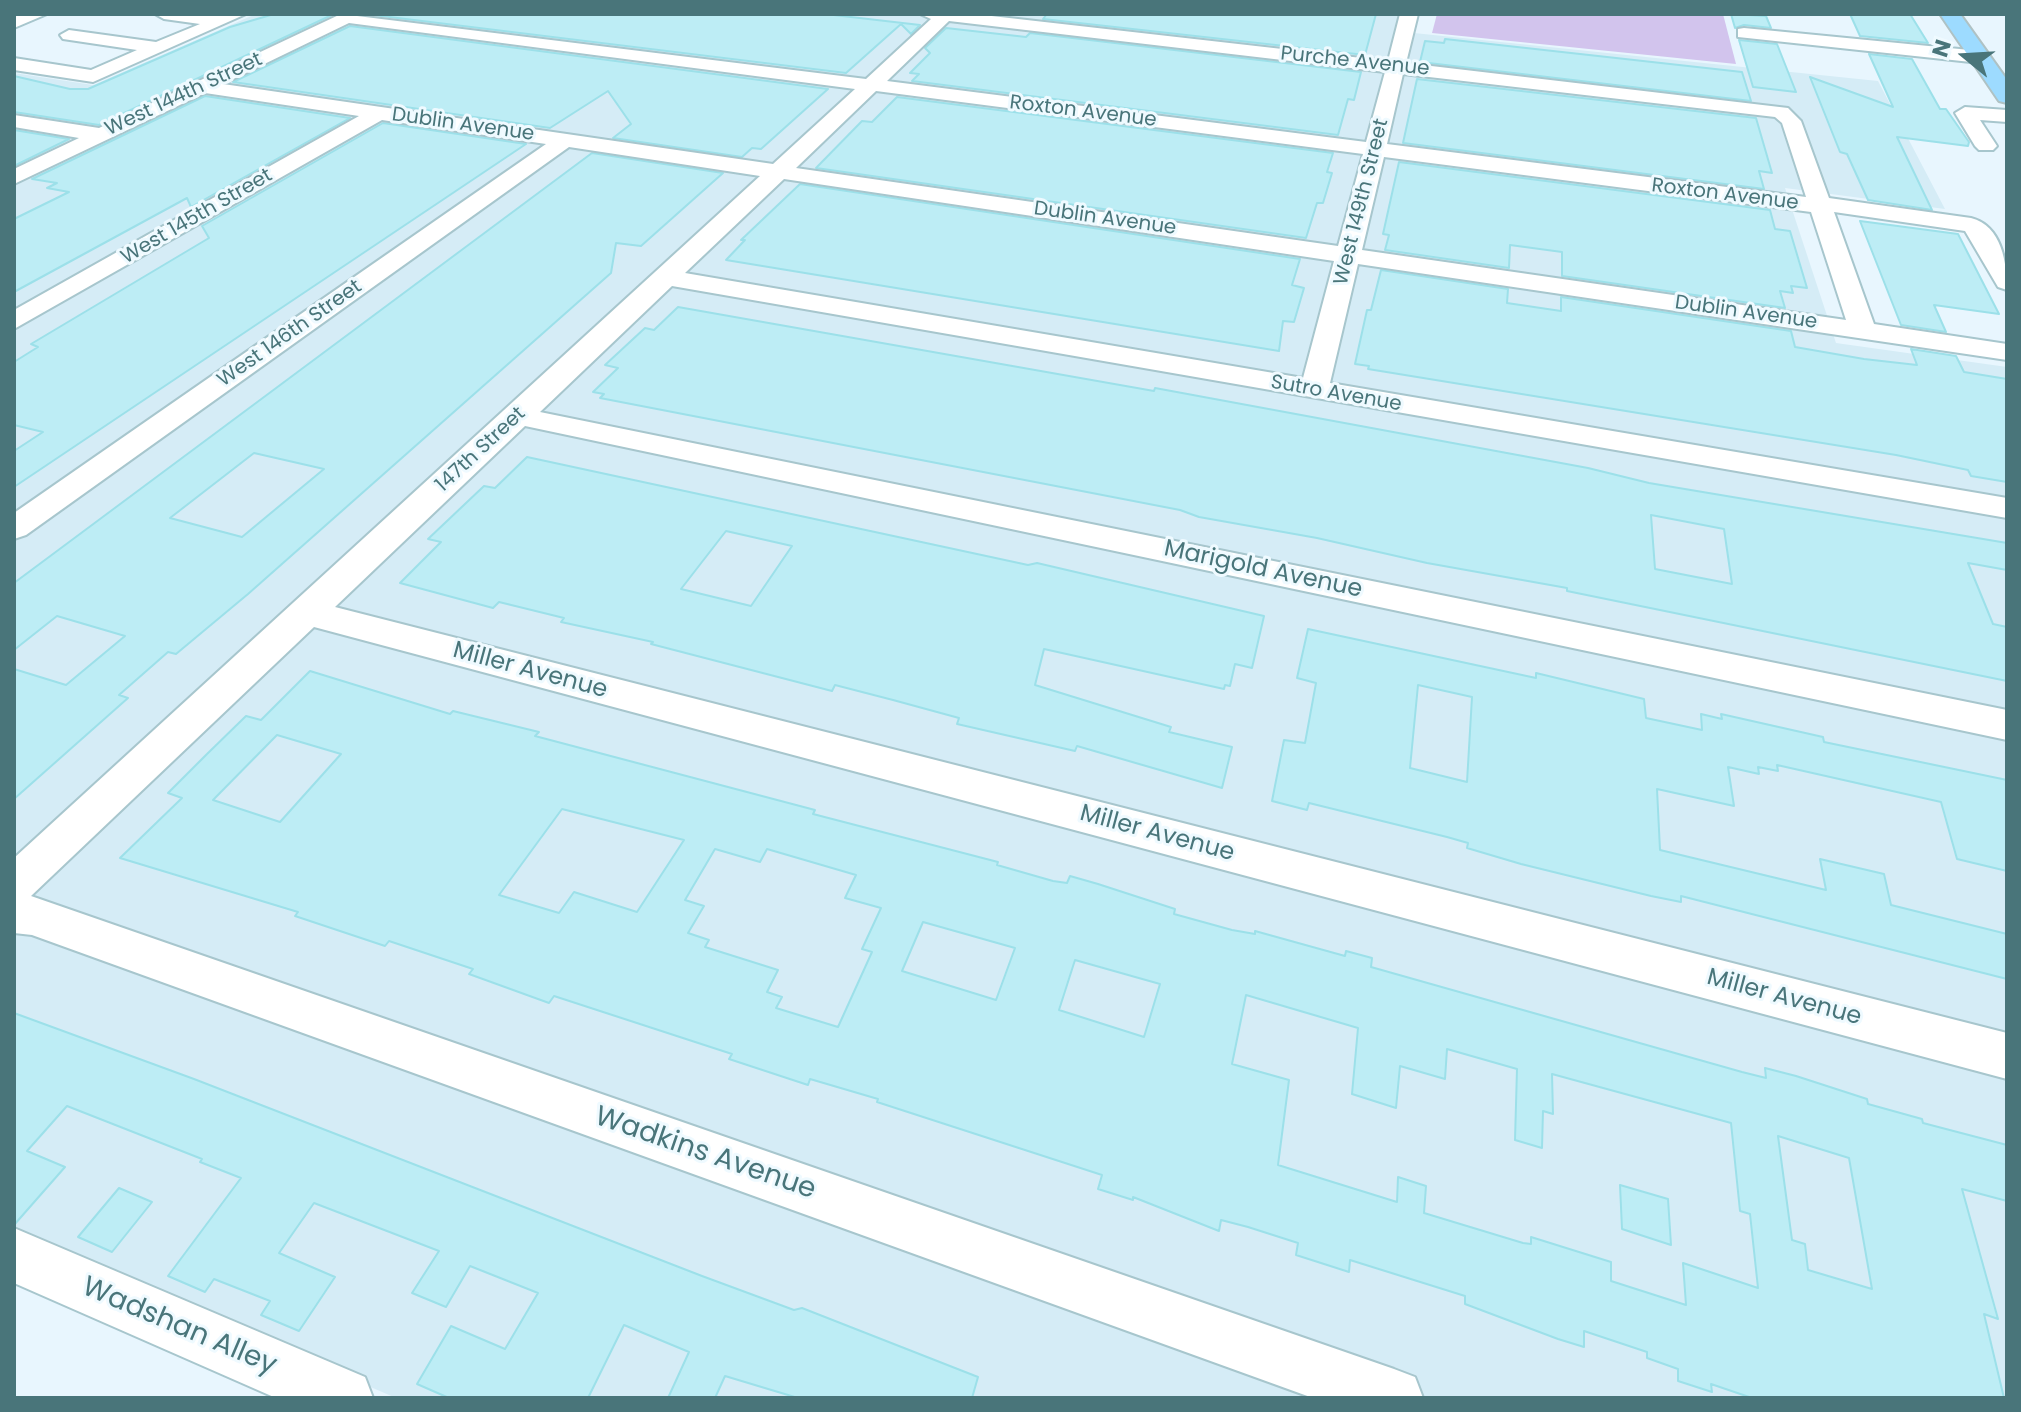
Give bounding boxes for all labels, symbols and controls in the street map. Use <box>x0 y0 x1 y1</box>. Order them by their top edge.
north arrow <box>1925 16 2005 96</box>
text: N <box>1924 36 1959 61</box>
street label: Purche Avenue <box>1279 42 1431 82</box>
street label: West 144th Street <box>102 48 266 142</box>
street label: Roxton Avenue <box>1008 91 1158 133</box>
street label: Dublin Avenue <box>390 103 536 147</box>
street label: West 149th Street <box>1330 116 1394 288</box>
street label: West 145th Street <box>117 164 277 270</box>
street label: Roxton Avenue <box>1650 174 1800 216</box>
street label: Dublin Avenue <box>1032 197 1178 241</box>
street label: West 146th Street <box>213 275 367 393</box>
street label: Dublin Avenue <box>1673 291 1819 335</box>
street label: Sutro Avenue <box>1269 371 1403 417</box>
street label: 147th Street <box>431 402 531 498</box>
street label: Marigold Avenue <box>1161 535 1365 605</box>
street label: Miller Avenue <box>450 637 610 705</box>
street label: Miller Avenue <box>1077 800 1237 868</box>
street label: Miller Avenue <box>1704 964 1864 1032</box>
street label: Wadkins Avenue <box>590 1100 820 1208</box>
street label: Wadshan Alley <box>77 1271 281 1383</box>

